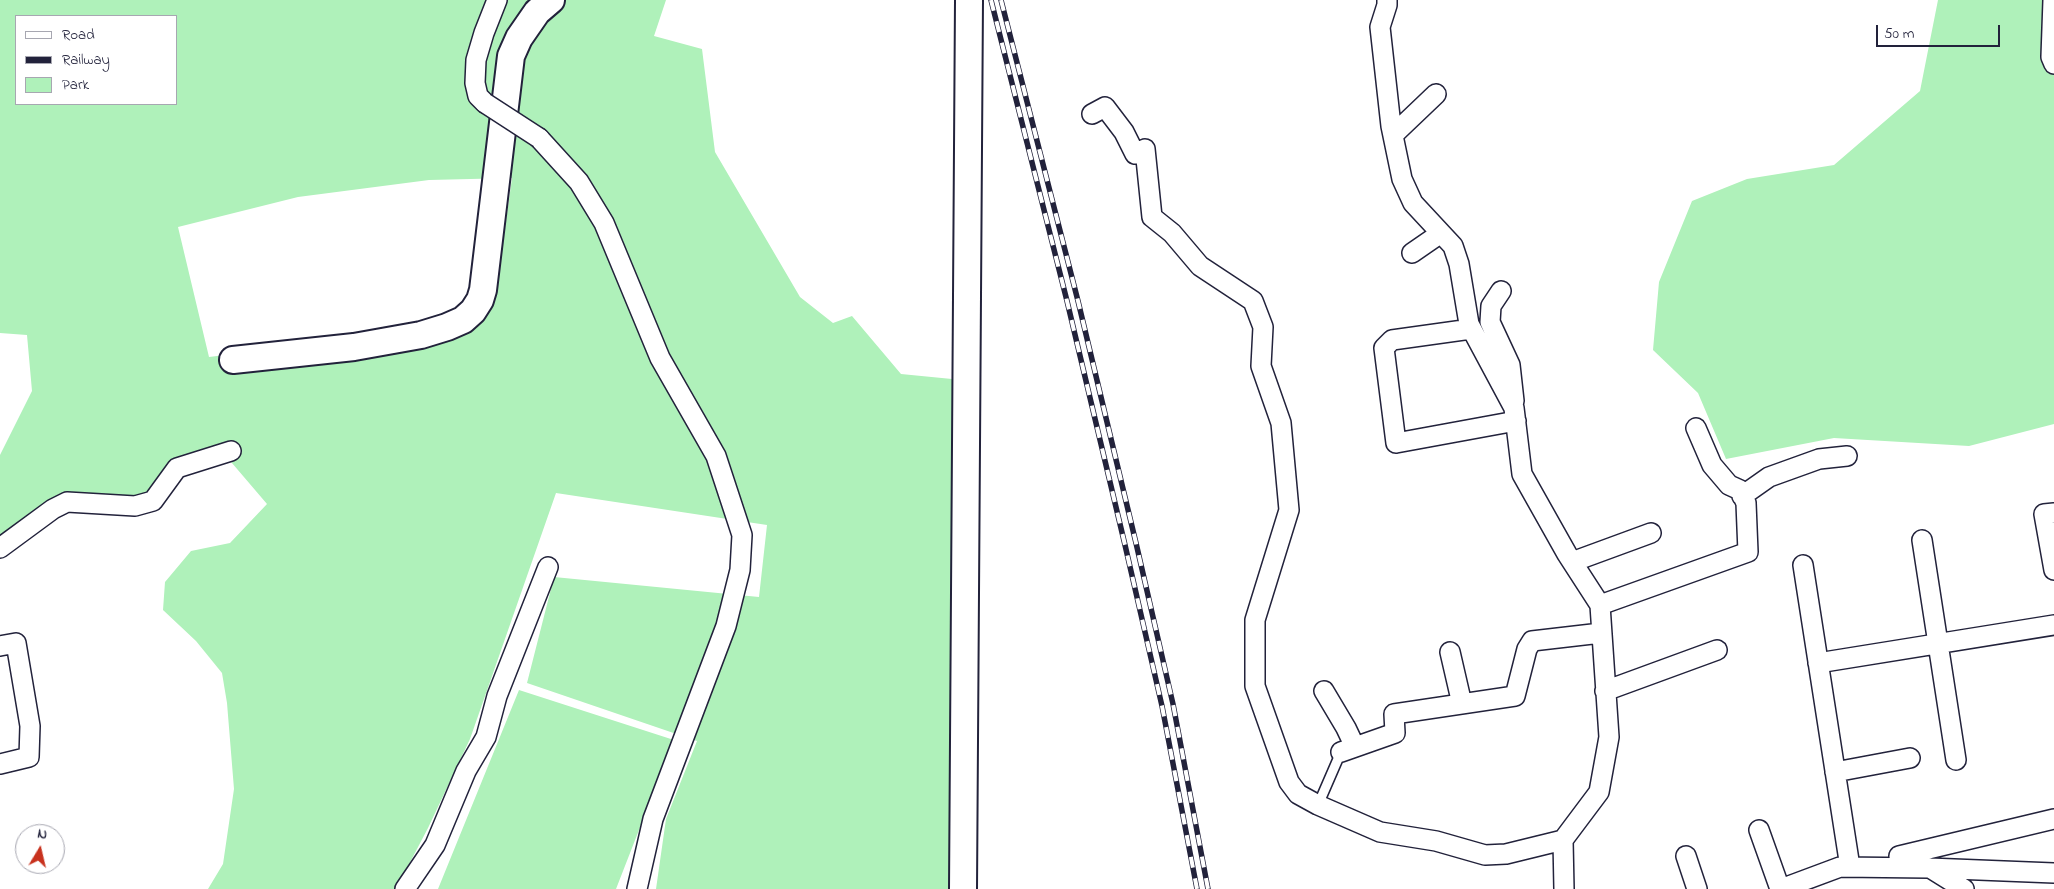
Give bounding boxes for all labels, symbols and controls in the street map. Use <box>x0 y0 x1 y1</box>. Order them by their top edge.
legend <box>15 15 178 105</box>
scale bar <box>1879 15 2003 47</box>
text: 50 m <box>1884 23 1914 45</box>
text: Road <box>62 24 95 46</box>
text: Railway <box>62 49 110 71</box>
text: Park <box>62 74 89 96</box>
north arrow <box>15 824 65 874</box>
text: N <box>36 824 49 846</box>

